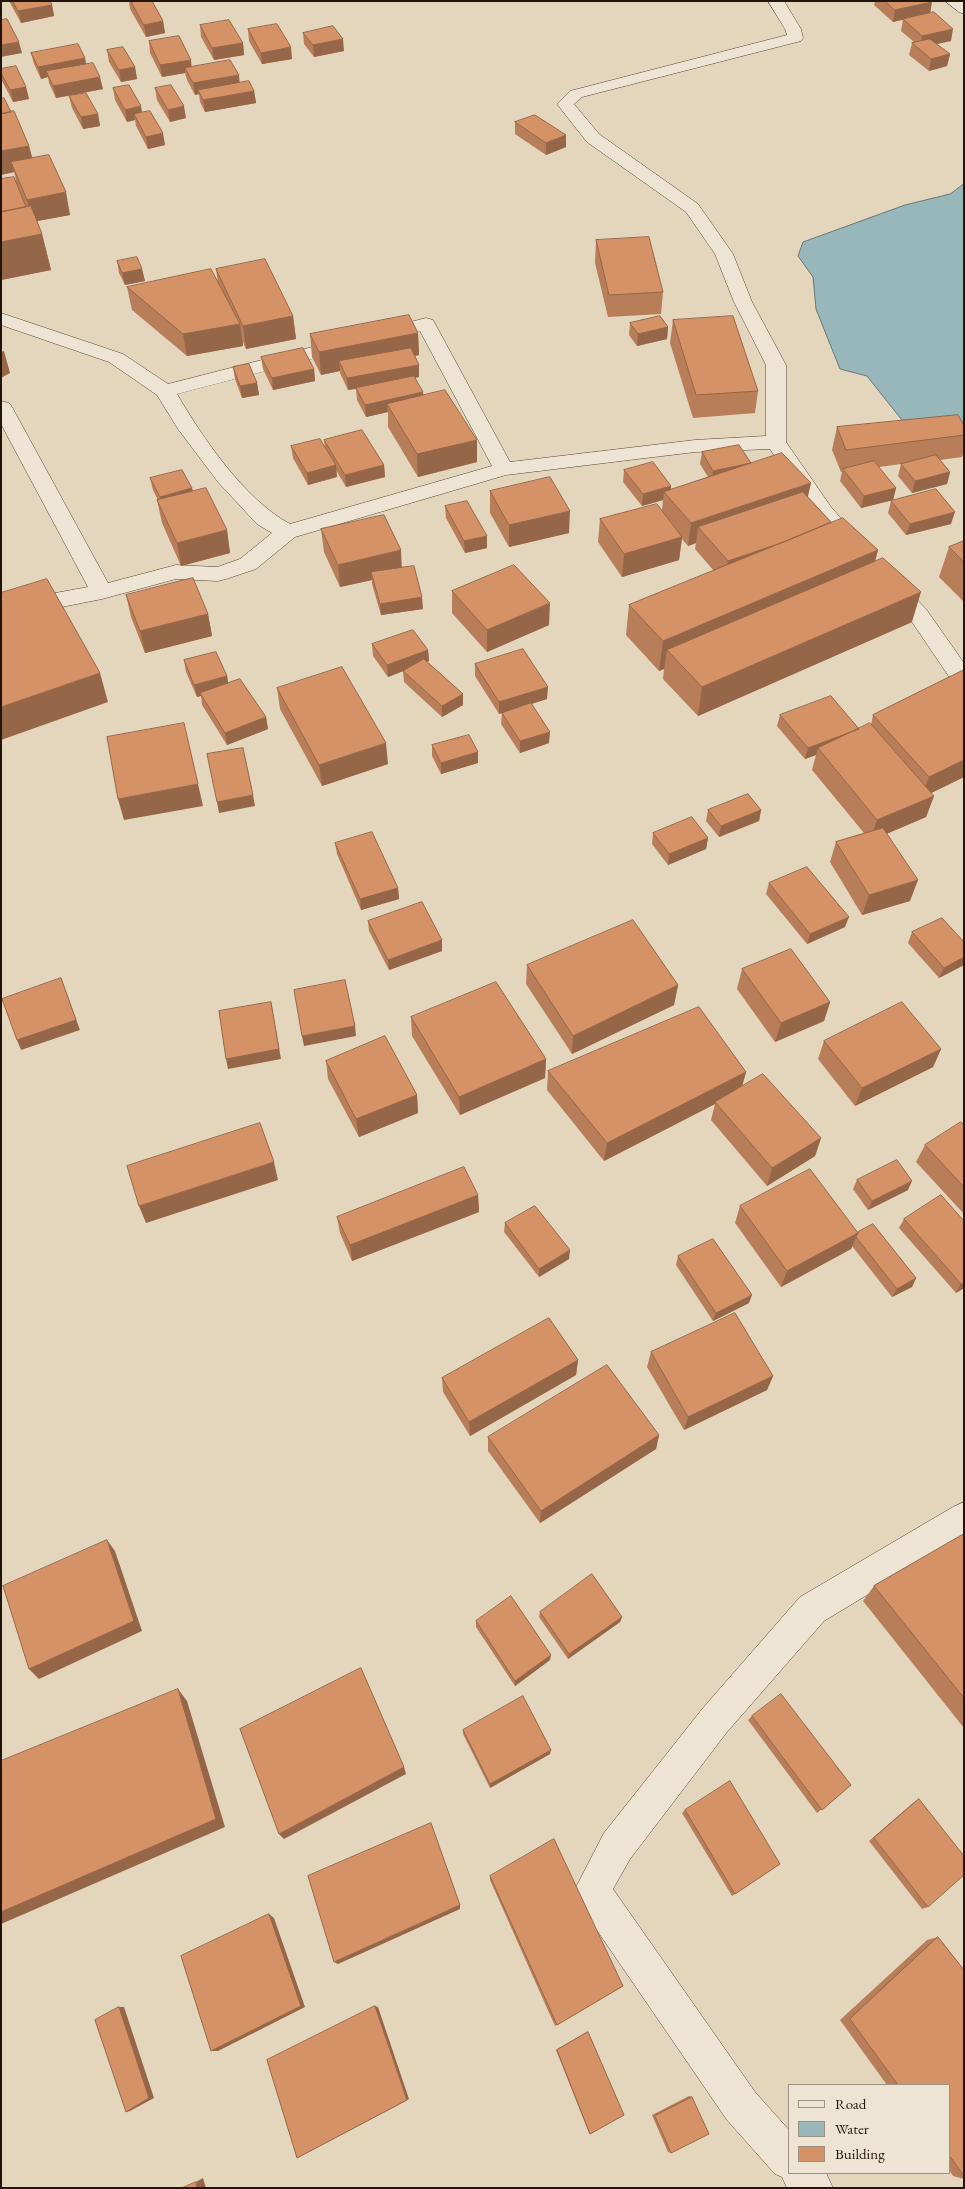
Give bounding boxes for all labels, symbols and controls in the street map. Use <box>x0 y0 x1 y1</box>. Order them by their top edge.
legend <box>788 2084 950 2174</box>
text: Road <box>835 2094 866 2113</box>
text: Water <box>835 2119 869 2138</box>
text: Building <box>835 2144 885 2163</box>

